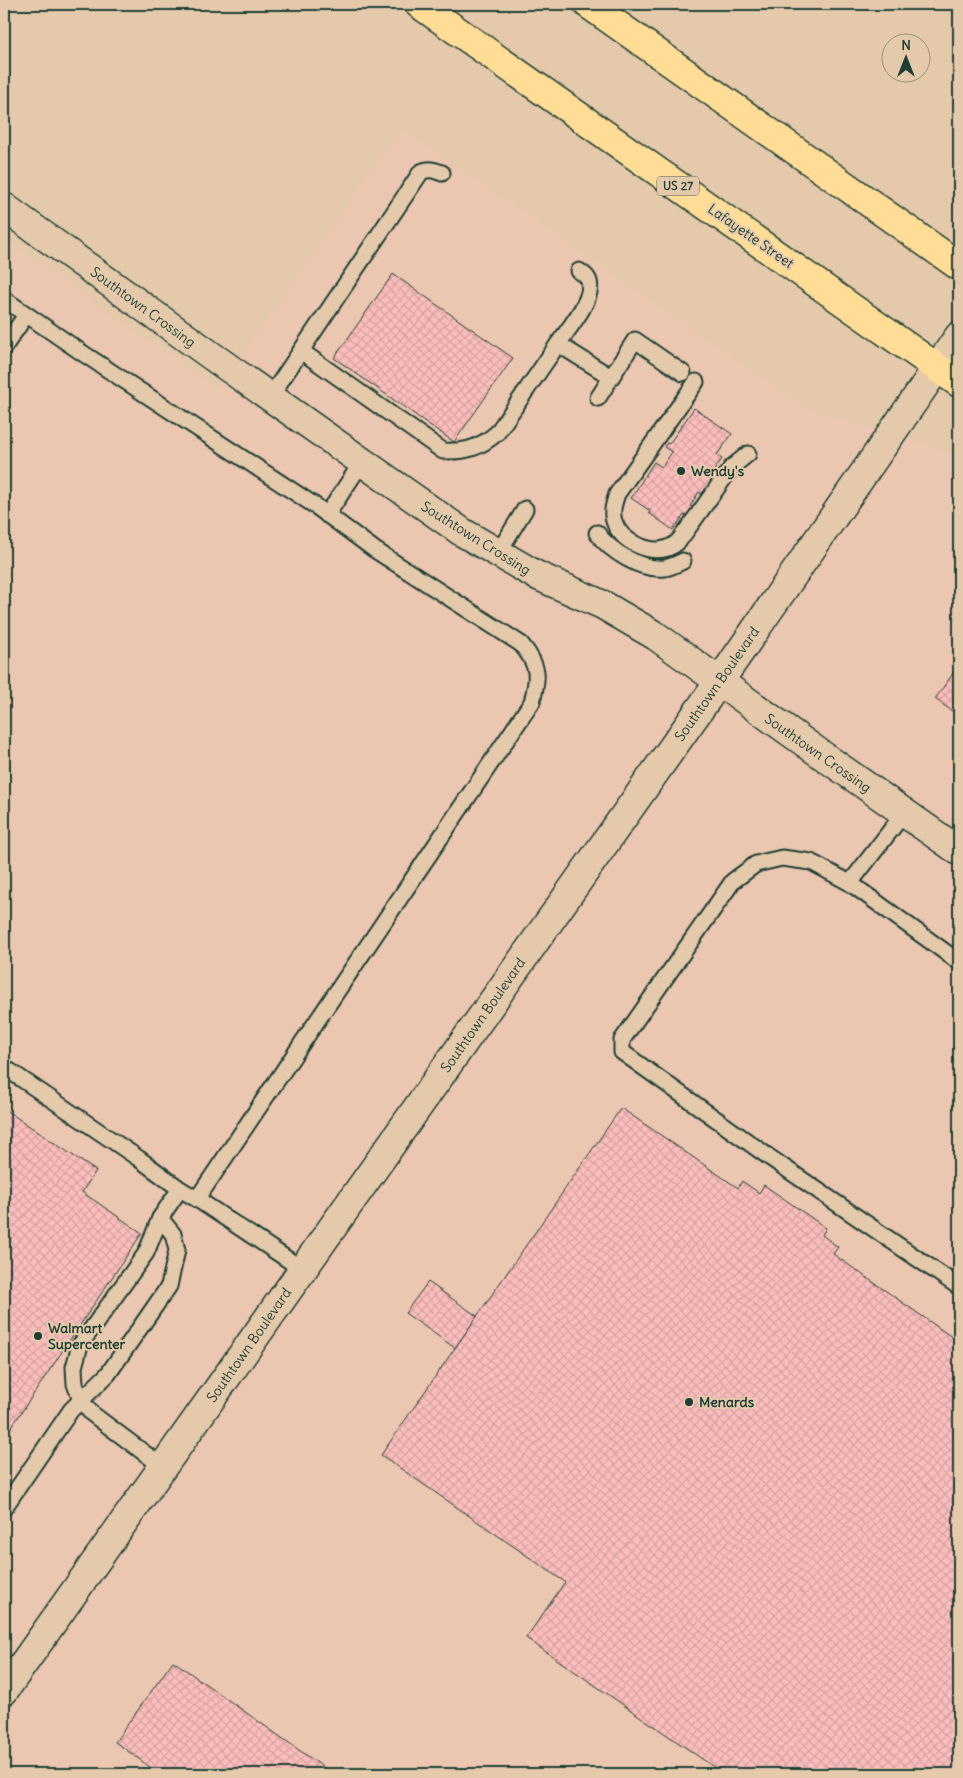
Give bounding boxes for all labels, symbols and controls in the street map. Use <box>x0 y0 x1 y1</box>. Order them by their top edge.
north arrow <box>880 32 930 82</box>
text: N <box>901 36 911 54</box>
road number: US 27 <box>657 177 699 196</box>
street label: Lafayette Street <box>705 200 798 272</box>
street label: Southtown Crossing <box>87 263 199 351</box>
place label: Wendy's <box>691 462 745 480</box>
marker: Wendy's <box>675 465 687 477</box>
street label: Southtown Crossing <box>418 497 534 579</box>
street label: Southtown Boulevard <box>671 623 763 745</box>
street label: Southtown Crossing <box>761 710 875 796</box>
street label: Southtown Boulevard <box>437 954 529 1076</box>
street label: Southtown Boulevard <box>203 1284 295 1406</box>
place label: Walmart Supercenter <box>48 1319 126 1353</box>
marker: Walmart Supercenter <box>32 1330 44 1342</box>
place label: Menards <box>699 1393 755 1411</box>
marker: Menards <box>683 1396 695 1408</box>

